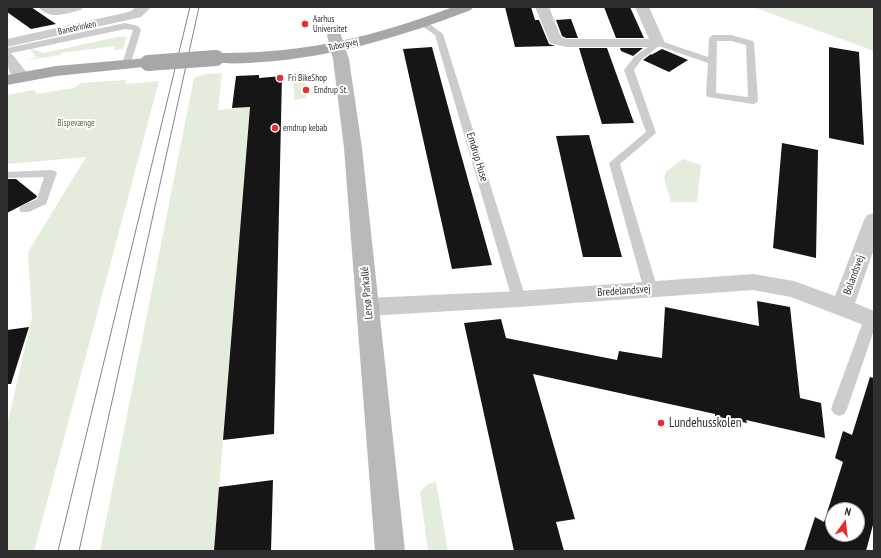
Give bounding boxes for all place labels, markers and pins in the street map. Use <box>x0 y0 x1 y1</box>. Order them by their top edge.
place label: Aarhus Universitet <box>313 14 347 35</box>
marker: Aarhus Universitet <box>300 19 310 29</box>
marker: Fri BikeShop <box>275 73 285 83</box>
place label: Fri BikeShop <box>288 73 327 83</box>
marker: Emdrup St. <box>301 85 311 95</box>
place label: Emdrup St. <box>314 85 348 95</box>
marker: emdrup kebab <box>270 123 280 133</box>
place label: emdrup kebab <box>283 123 327 133</box>
place label: Lundehusskolen <box>669 415 741 431</box>
marker: Lundehusskolen <box>656 418 666 428</box>

